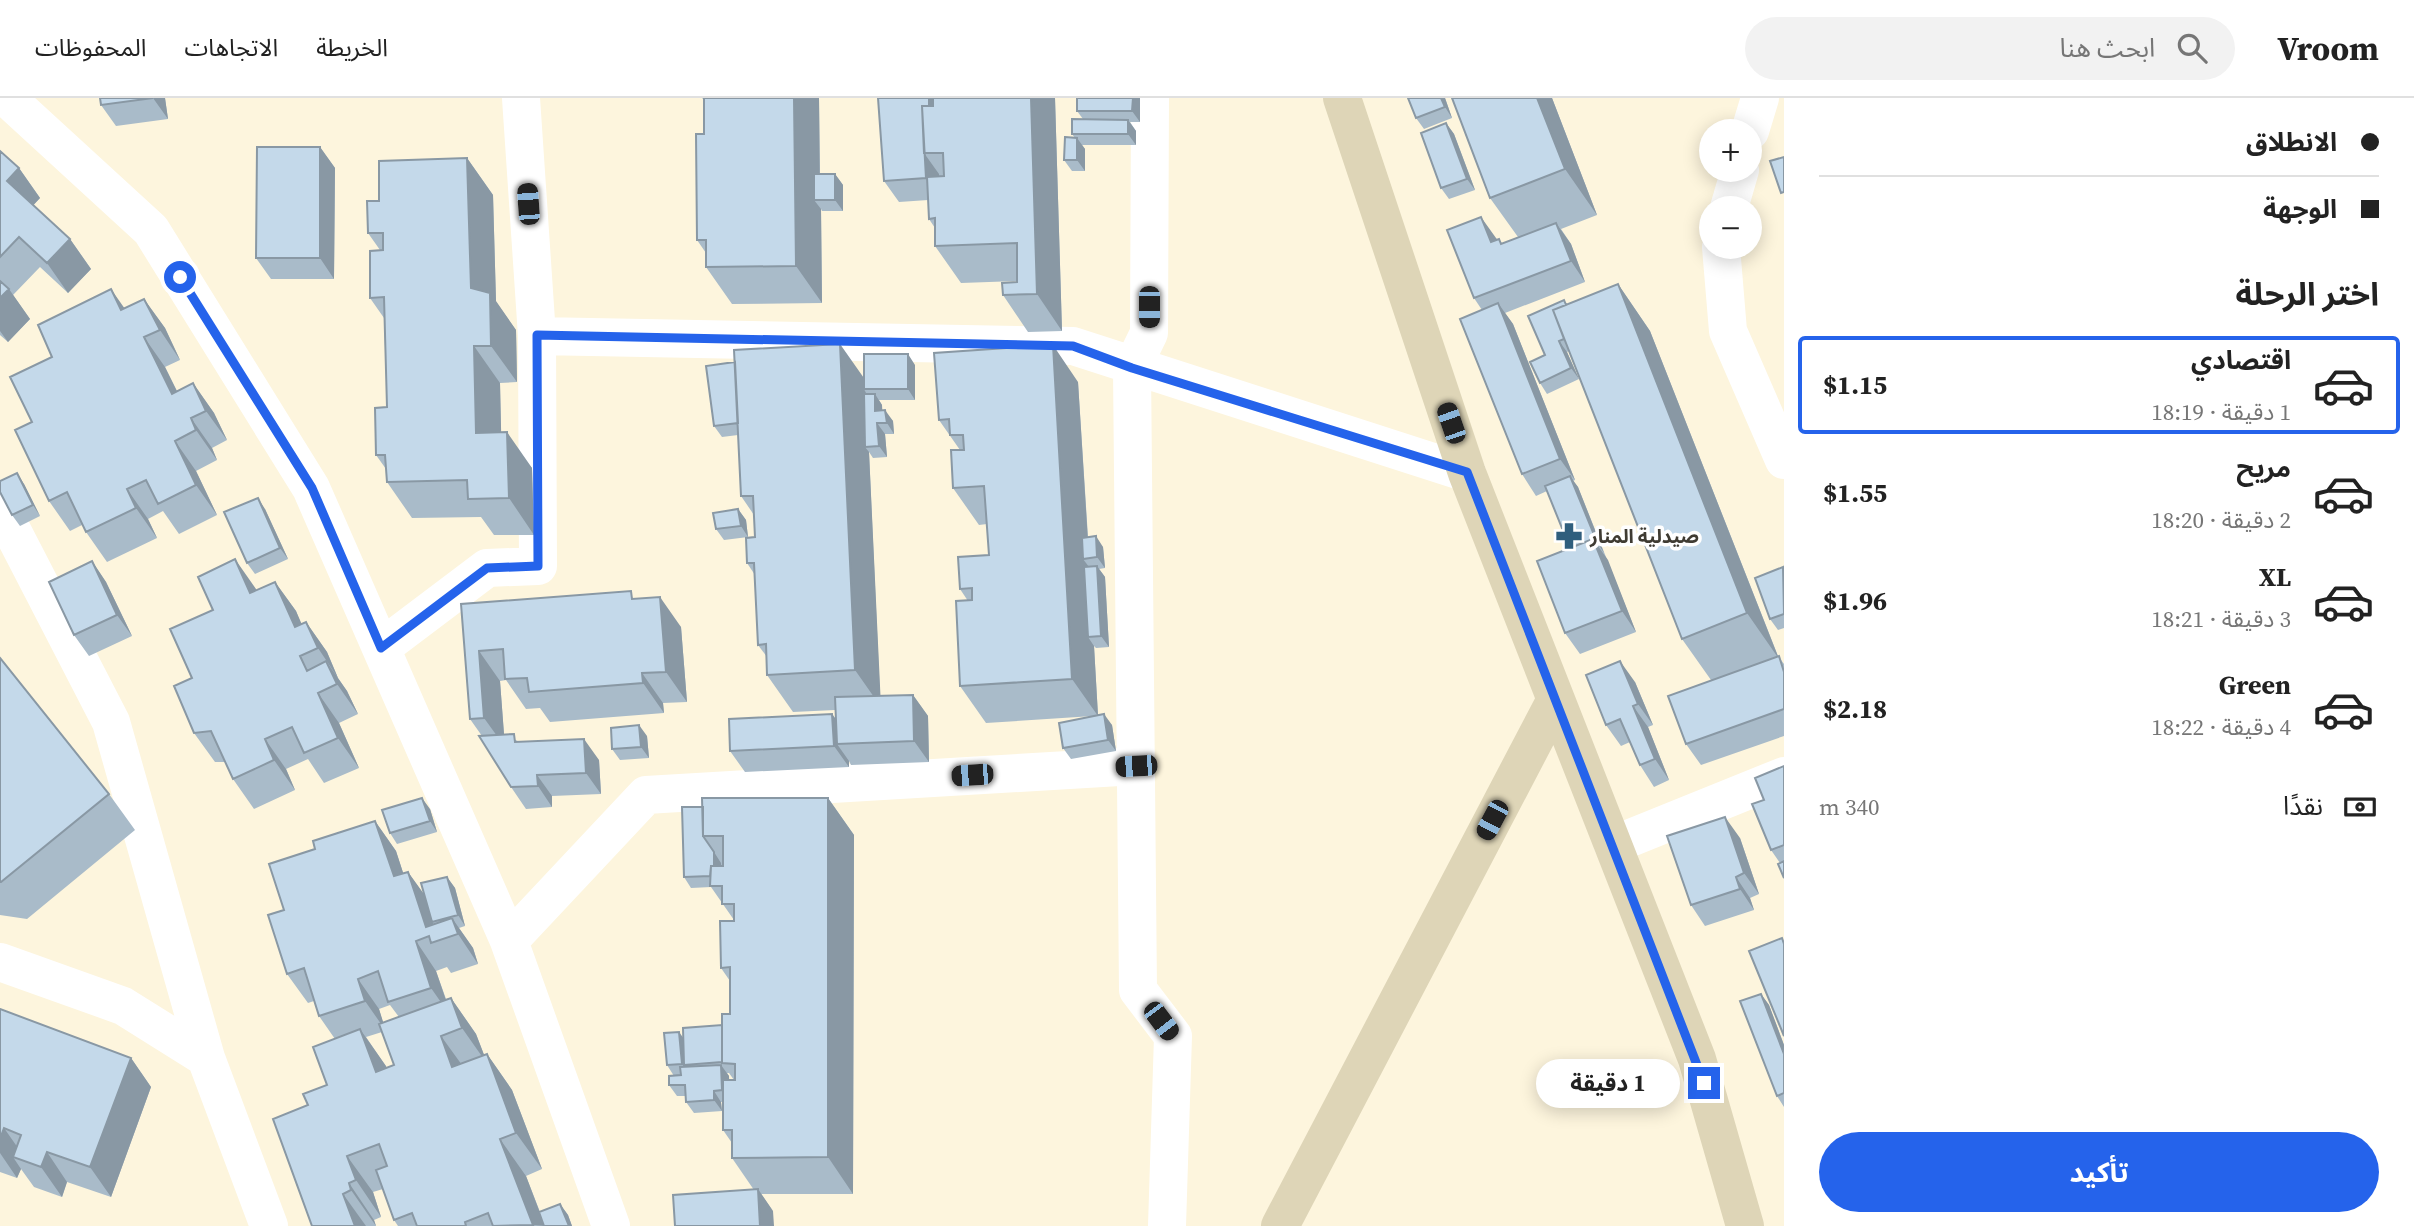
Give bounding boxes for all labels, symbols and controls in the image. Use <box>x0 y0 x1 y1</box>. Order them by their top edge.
search box <box>1745 17 2235 80</box>
text: Vroom <box>2277 26 2379 71</box>
icon: search <box>2173 29 2211 67</box>
text: ابحث هنا <box>2060 30 2155 66</box>
text: المحفوظات <box>35 31 146 64</box>
text: الاتجاهات <box>184 31 278 64</box>
text: الخريطة <box>316 31 388 64</box>
map controls <box>1699 119 1762 259</box>
button: + <box>1699 119 1762 182</box>
text: الانطلاق <box>2246 124 2337 160</box>
car <box>517 182 540 226</box>
text: الوجهة <box>2263 191 2337 227</box>
button: − <box>1699 196 1762 259</box>
route start <box>164 261 196 293</box>
text: اختر الرحلة <box>2236 272 2379 316</box>
car <box>1139 286 1160 328</box>
text: اقتصادي <box>2191 342 2291 378</box>
icon: car <box>2312 354 2375 417</box>
text: $1.15 <box>1823 367 1887 403</box>
text: 1 دقيقة · 18:19 <box>2151 396 2291 428</box>
car <box>1435 400 1468 446</box>
text: مريح <box>2236 450 2291 486</box>
icon: car <box>2312 462 2375 525</box>
text: $1.55 <box>1823 475 1887 511</box>
text: 2 دقيقة · 18:20 <box>2151 504 2291 536</box>
pharmacy icon: صيدلية المنار <box>1554 521 1584 551</box>
place label: صيدلية المنار <box>1589 523 1699 549</box>
text: XL <box>2259 559 2291 595</box>
icon: car <box>2312 570 2375 633</box>
text: $1.96 <box>1823 583 1887 619</box>
text: 3 دقيقة · 18:21 <box>2151 603 2291 635</box>
text: Green <box>2219 667 2291 703</box>
icon: car <box>2312 678 2375 741</box>
text: $2.18 <box>1823 691 1887 727</box>
text: 4 دقيقة · 18:22 <box>2151 711 2291 743</box>
car <box>1115 754 1158 778</box>
car <box>951 763 994 787</box>
text: نقدًا <box>2283 788 2323 824</box>
icon: cash <box>2341 788 2379 826</box>
text: 340 m <box>1819 791 1880 823</box>
car <box>1473 797 1512 843</box>
car <box>1140 998 1183 1044</box>
callout: 1 دقيقة <box>1536 1058 1680 1108</box>
text: 1 دقيقة <box>1570 1067 1646 1099</box>
route end <box>1688 1067 1720 1099</box>
button: تأكيد <box>1819 1132 2379 1212</box>

